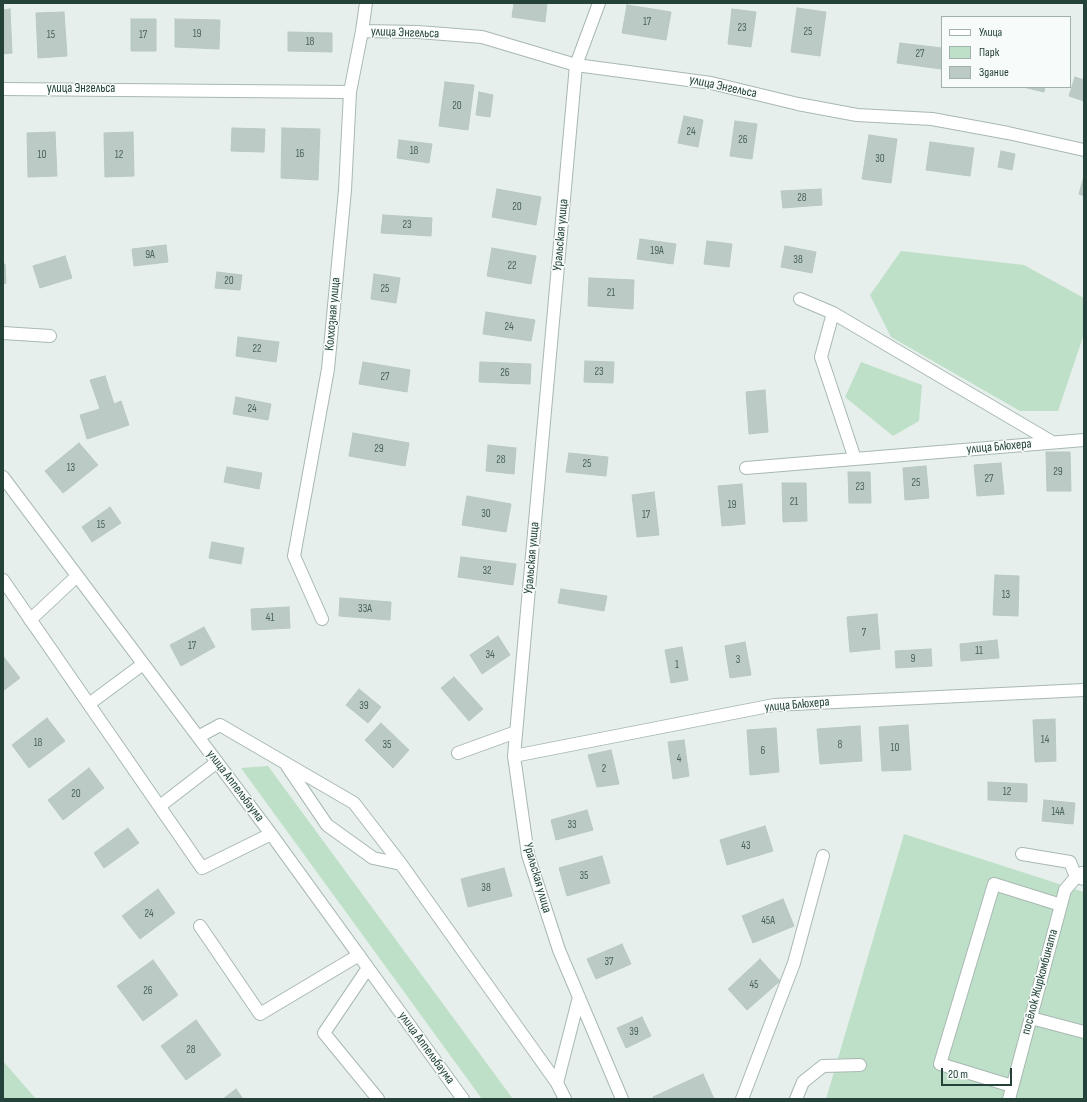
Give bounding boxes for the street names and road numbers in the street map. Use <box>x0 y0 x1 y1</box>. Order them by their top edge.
street label: улица Энгельса <box>371 24 439 42</box>
street label: улица Энгельса <box>688 72 758 102</box>
street label: улица Энгельса <box>47 81 115 97</box>
street label: Уральская улица <box>550 198 572 272</box>
street label: Колхозная улица <box>322 277 344 351</box>
street label: улица Блюхера <box>966 436 1032 458</box>
street label: Уральская улица <box>521 521 543 595</box>
street label: улица Блюхера <box>764 694 830 716</box>
street label: улица Аппельбаума <box>203 747 267 825</box>
street label: Уральская улица <box>520 841 554 915</box>
street label: посёлок Жиркомбината <box>1018 927 1062 1037</box>
street label: улица Аппельбаума <box>394 1009 458 1087</box>

